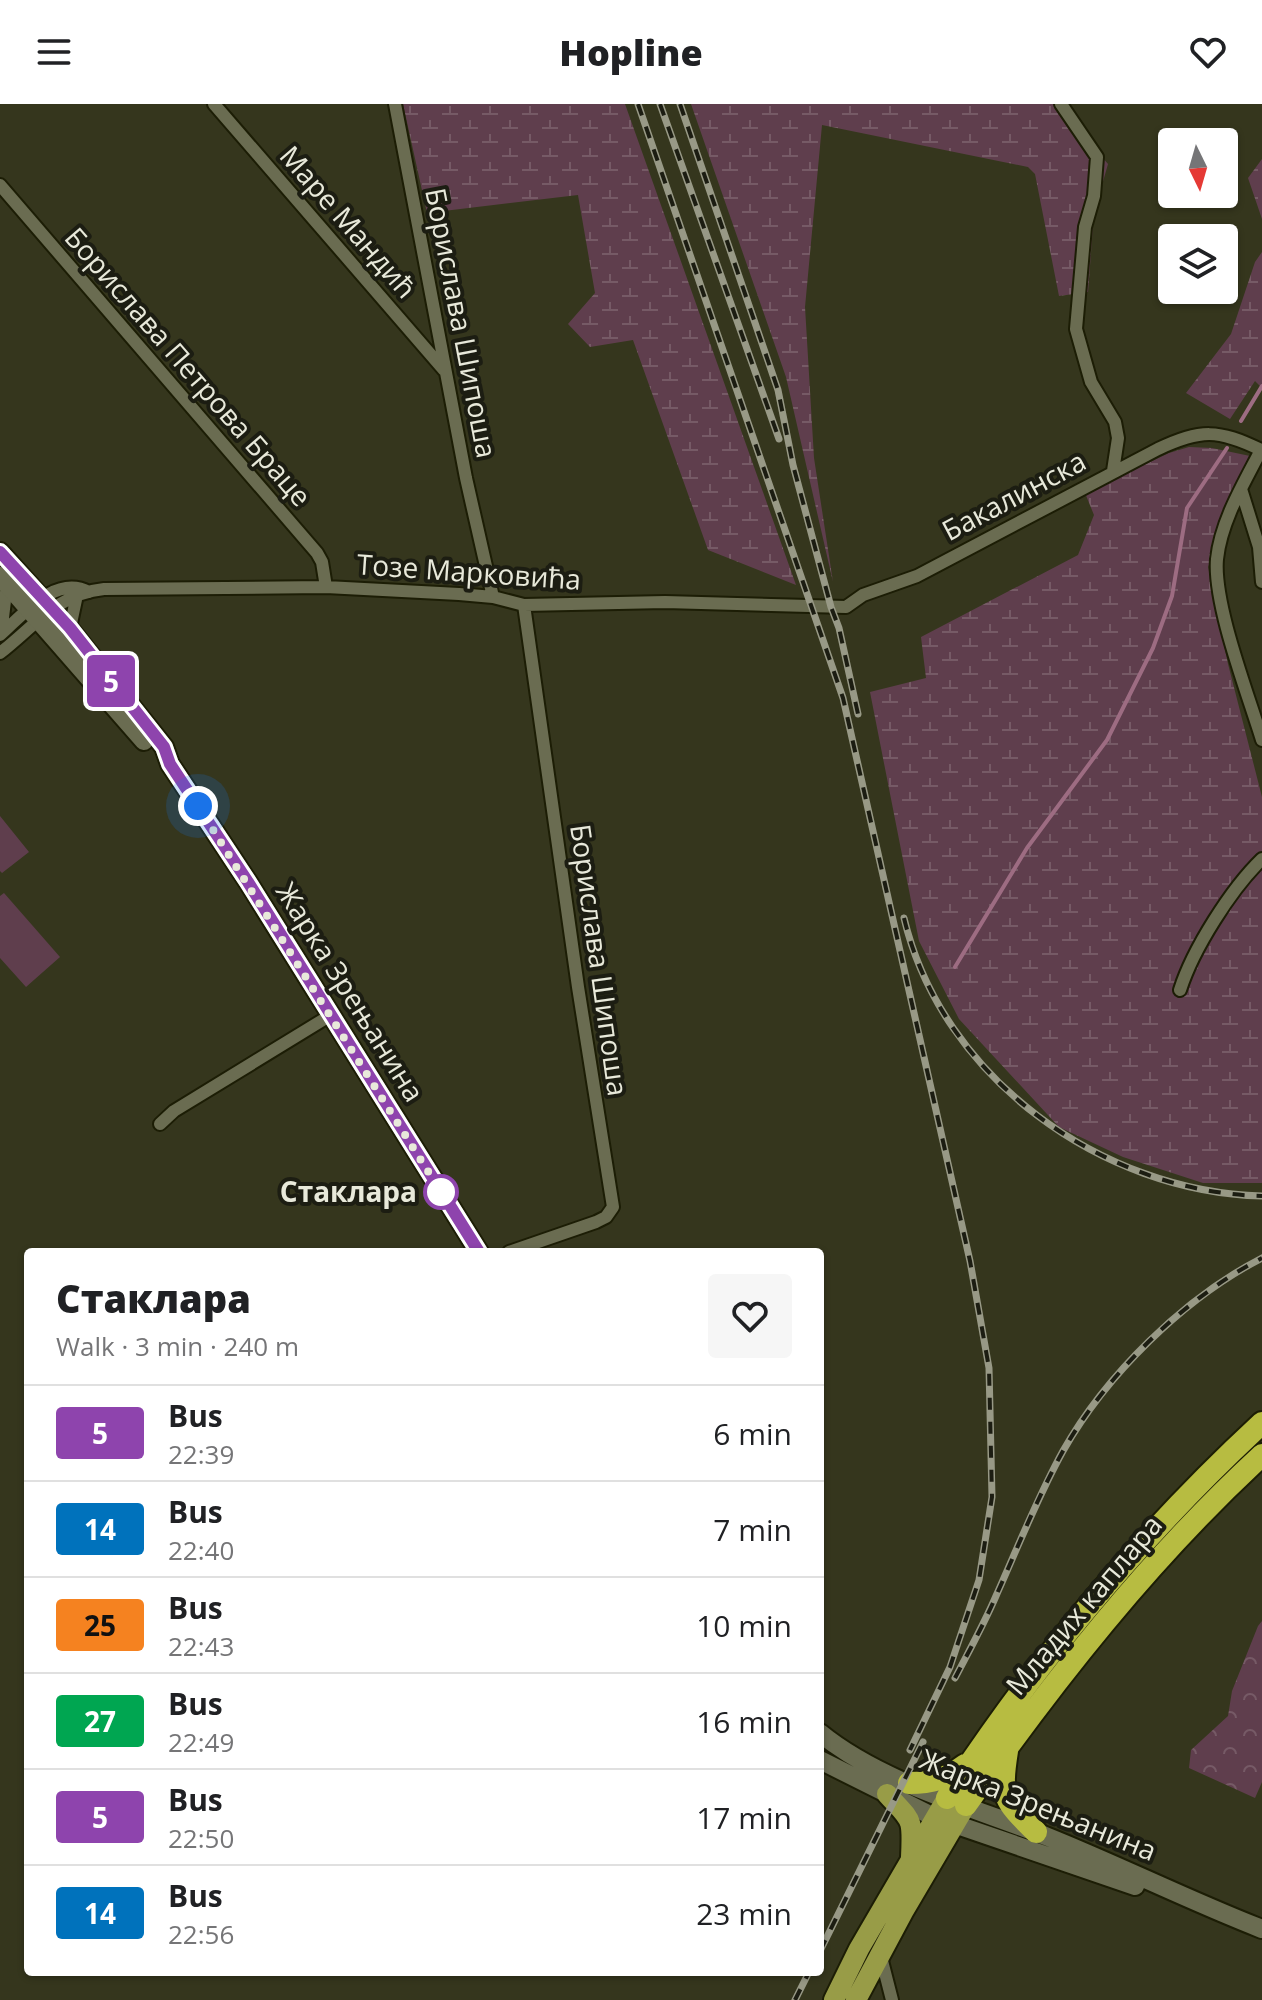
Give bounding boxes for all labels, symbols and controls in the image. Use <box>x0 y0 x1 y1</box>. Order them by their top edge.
text: Hopline <box>559 28 703 77</box>
icon: menu <box>32 30 76 74</box>
icon: heart <box>1186 30 1230 74</box>
north arrow <box>1158 128 1238 208</box>
map controls <box>1158 128 1238 304</box>
street label: Маре Мандић <box>272 137 426 306</box>
street label: Борислава Шипоша <box>417 185 507 461</box>
street label: Борислава Петрова Браце <box>57 219 321 514</box>
button: layers <box>1158 224 1238 304</box>
street label: Бакалинска <box>935 441 1092 549</box>
street label: Тозе Марковића <box>356 544 582 598</box>
line badge: 5 <box>85 655 137 707</box>
text: 5 <box>103 662 119 700</box>
your location <box>178 786 218 826</box>
street label: Борислава Шипоша <box>562 821 638 1098</box>
street label: Жарка Зрењанина <box>268 875 434 1108</box>
place label: Стаклара <box>280 1172 417 1210</box>
marker: Стаклара <box>424 1175 458 1209</box>
text: Стаклара <box>56 1272 251 1324</box>
button: heart <box>708 1274 792 1358</box>
text: Walk · 3 min · 240 m <box>56 1328 299 1364</box>
text: Bus <box>168 1395 223 1436</box>
text: 6 min <box>713 1413 792 1454</box>
text: 5 <box>92 1414 108 1452</box>
text: 22:39 <box>168 1436 234 1472</box>
text: Bus <box>168 1491 223 1532</box>
street label: Младих каплара <box>997 1506 1170 1702</box>
text: 7 min <box>713 1509 792 1550</box>
text: 14 <box>84 1510 116 1548</box>
text: 22:40 <box>168 1532 234 1568</box>
text: Bus <box>168 1587 223 1628</box>
text: 10 min <box>696 1605 792 1646</box>
text: 25 <box>84 1606 116 1644</box>
text: 22:43 <box>168 1628 234 1664</box>
text: Bus <box>168 1683 223 1724</box>
text: 16 min <box>696 1701 792 1742</box>
text: 27 <box>84 1702 116 1740</box>
text: 22:49 <box>168 1724 234 1760</box>
street label: Жарка Зрењанина <box>914 1739 1162 1869</box>
text: Bus <box>168 1779 223 1820</box>
text: 17 min <box>696 1797 792 1838</box>
text: 5 <box>92 1798 108 1836</box>
text: 22:50 <box>168 1820 234 1856</box>
text: Bus <box>168 1875 223 1916</box>
text: 23 min <box>696 1893 792 1934</box>
text: 14 <box>84 1894 116 1932</box>
text: 22:56 <box>168 1916 234 1952</box>

